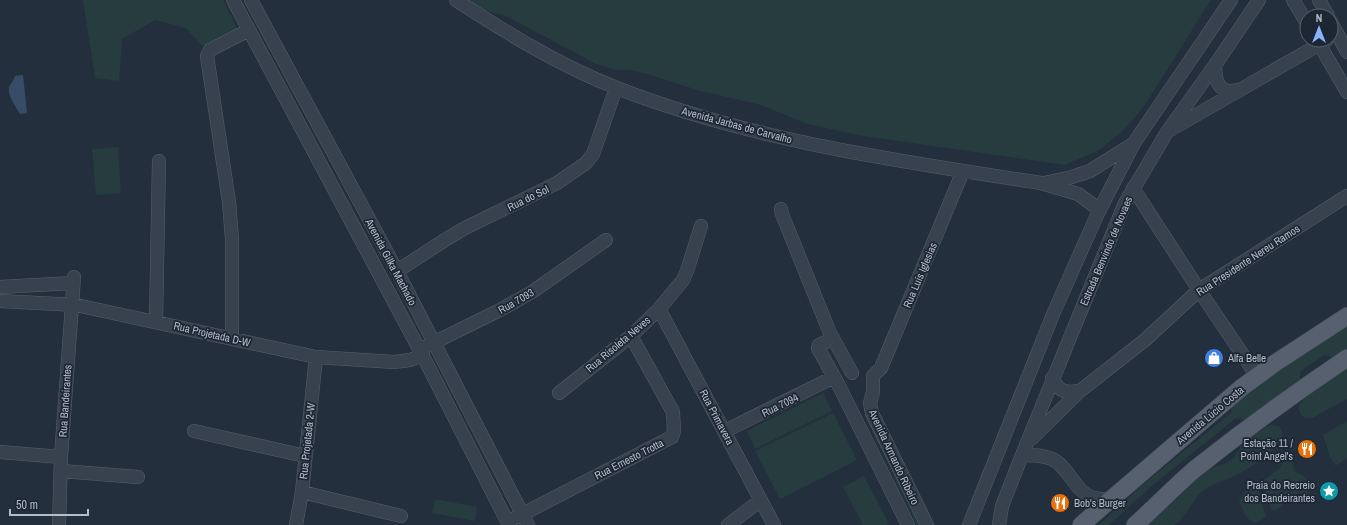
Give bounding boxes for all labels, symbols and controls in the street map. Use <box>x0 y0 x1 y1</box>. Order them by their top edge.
north arrow <box>1299 8 1339 48</box>
text: N <box>1316 11 1322 25</box>
street label: Avenida Jarbas de Carvalho <box>679 103 794 146</box>
street label: Rua do Sol <box>505 182 551 214</box>
street label: Estrada Benvindo de Novaes <box>1077 194 1136 308</box>
street label: Avenida Gilka Machado <box>362 215 420 308</box>
street label: Rua Presidente Nereu Ramos <box>1194 221 1303 299</box>
street label: Rua Luís Iglesias <box>900 240 940 310</box>
street label: Rua 7093 <box>496 285 536 317</box>
street label: Rua Risoleta Neves <box>583 313 654 375</box>
street label: Rua Projetada D-W <box>172 318 252 350</box>
shop icon: Alfa Belle <box>1203 347 1225 369</box>
place label: Alfa Belle <box>1227 351 1266 365</box>
street label: Rua Bandeirantes <box>55 364 75 438</box>
street label: Avenida Lúcio Costa <box>1173 383 1247 448</box>
street label: Rua Primavera <box>697 387 737 447</box>
street label: Rua 7094 <box>759 390 801 420</box>
street label: Rua Projetada 2-W <box>296 402 318 480</box>
street label: Avenida Armando Ribeiro <box>865 406 922 507</box>
street label: Rua Ernesto Trotta <box>592 436 666 482</box>
place label: Estação 11 / Point Angel's <box>1241 436 1293 463</box>
restaurant icon: Estação 11 / Point Angel's <box>1296 438 1318 460</box>
place label: Praia do Recreio dos Bandeirantes <box>1244 478 1315 505</box>
place icon: Praia do Recreio dos Bandeirantes <box>1318 480 1340 502</box>
scale bar <box>10 491 88 517</box>
restaurant icon: Bob's Burger <box>1049 492 1071 514</box>
place label: Bob's Burger <box>1074 496 1126 510</box>
text: 50 m <box>16 497 38 513</box>

